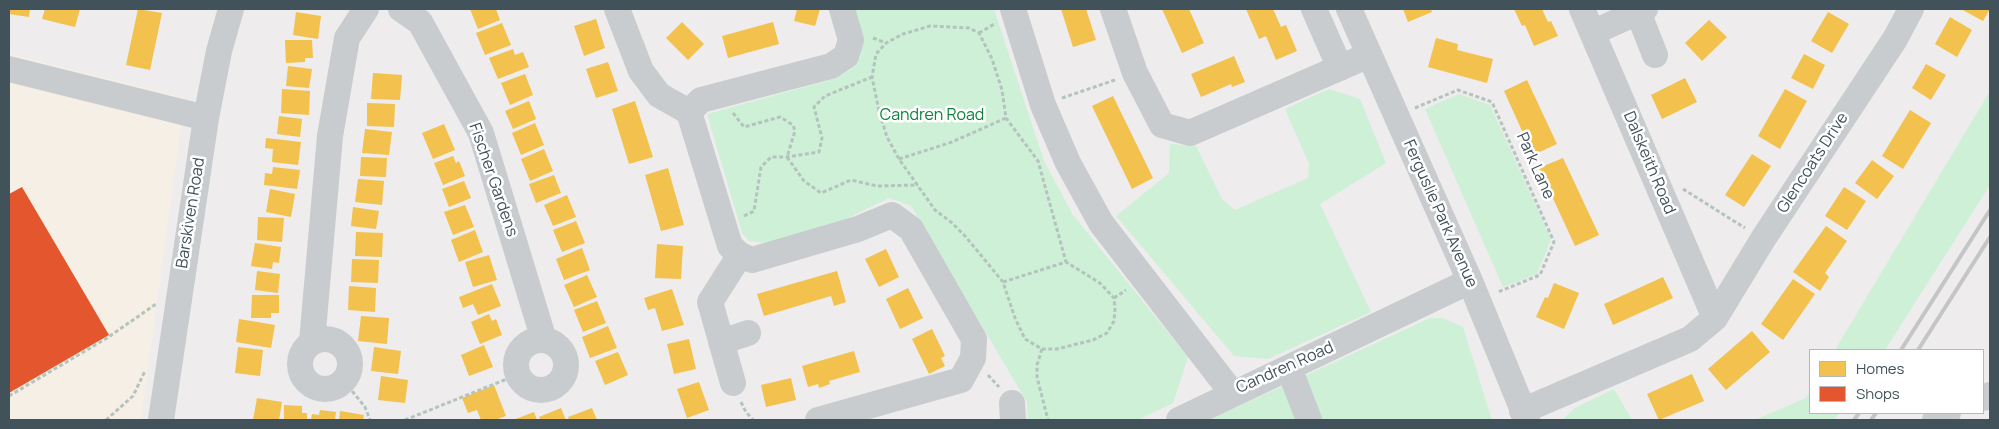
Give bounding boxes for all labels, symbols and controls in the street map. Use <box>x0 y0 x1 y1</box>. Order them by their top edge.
park label: Candren Road <box>880 106 984 126</box>
street label: Dalskeith Road <box>1619 109 1679 217</box>
street label: Glencoats Drive <box>1773 109 1853 217</box>
street label: Fischer Gardens <box>465 121 521 239</box>
street label: Park Lane <box>1512 130 1558 202</box>
street label: Ferguslie Park Avenue <box>1399 137 1481 291</box>
street label: Barskiven Road <box>173 156 209 270</box>
street label: Candren Road <box>1233 338 1337 398</box>
legend <box>1809 349 1984 414</box>
text: Homes <box>1856 358 1904 379</box>
text: Shops <box>1856 383 1900 404</box>

